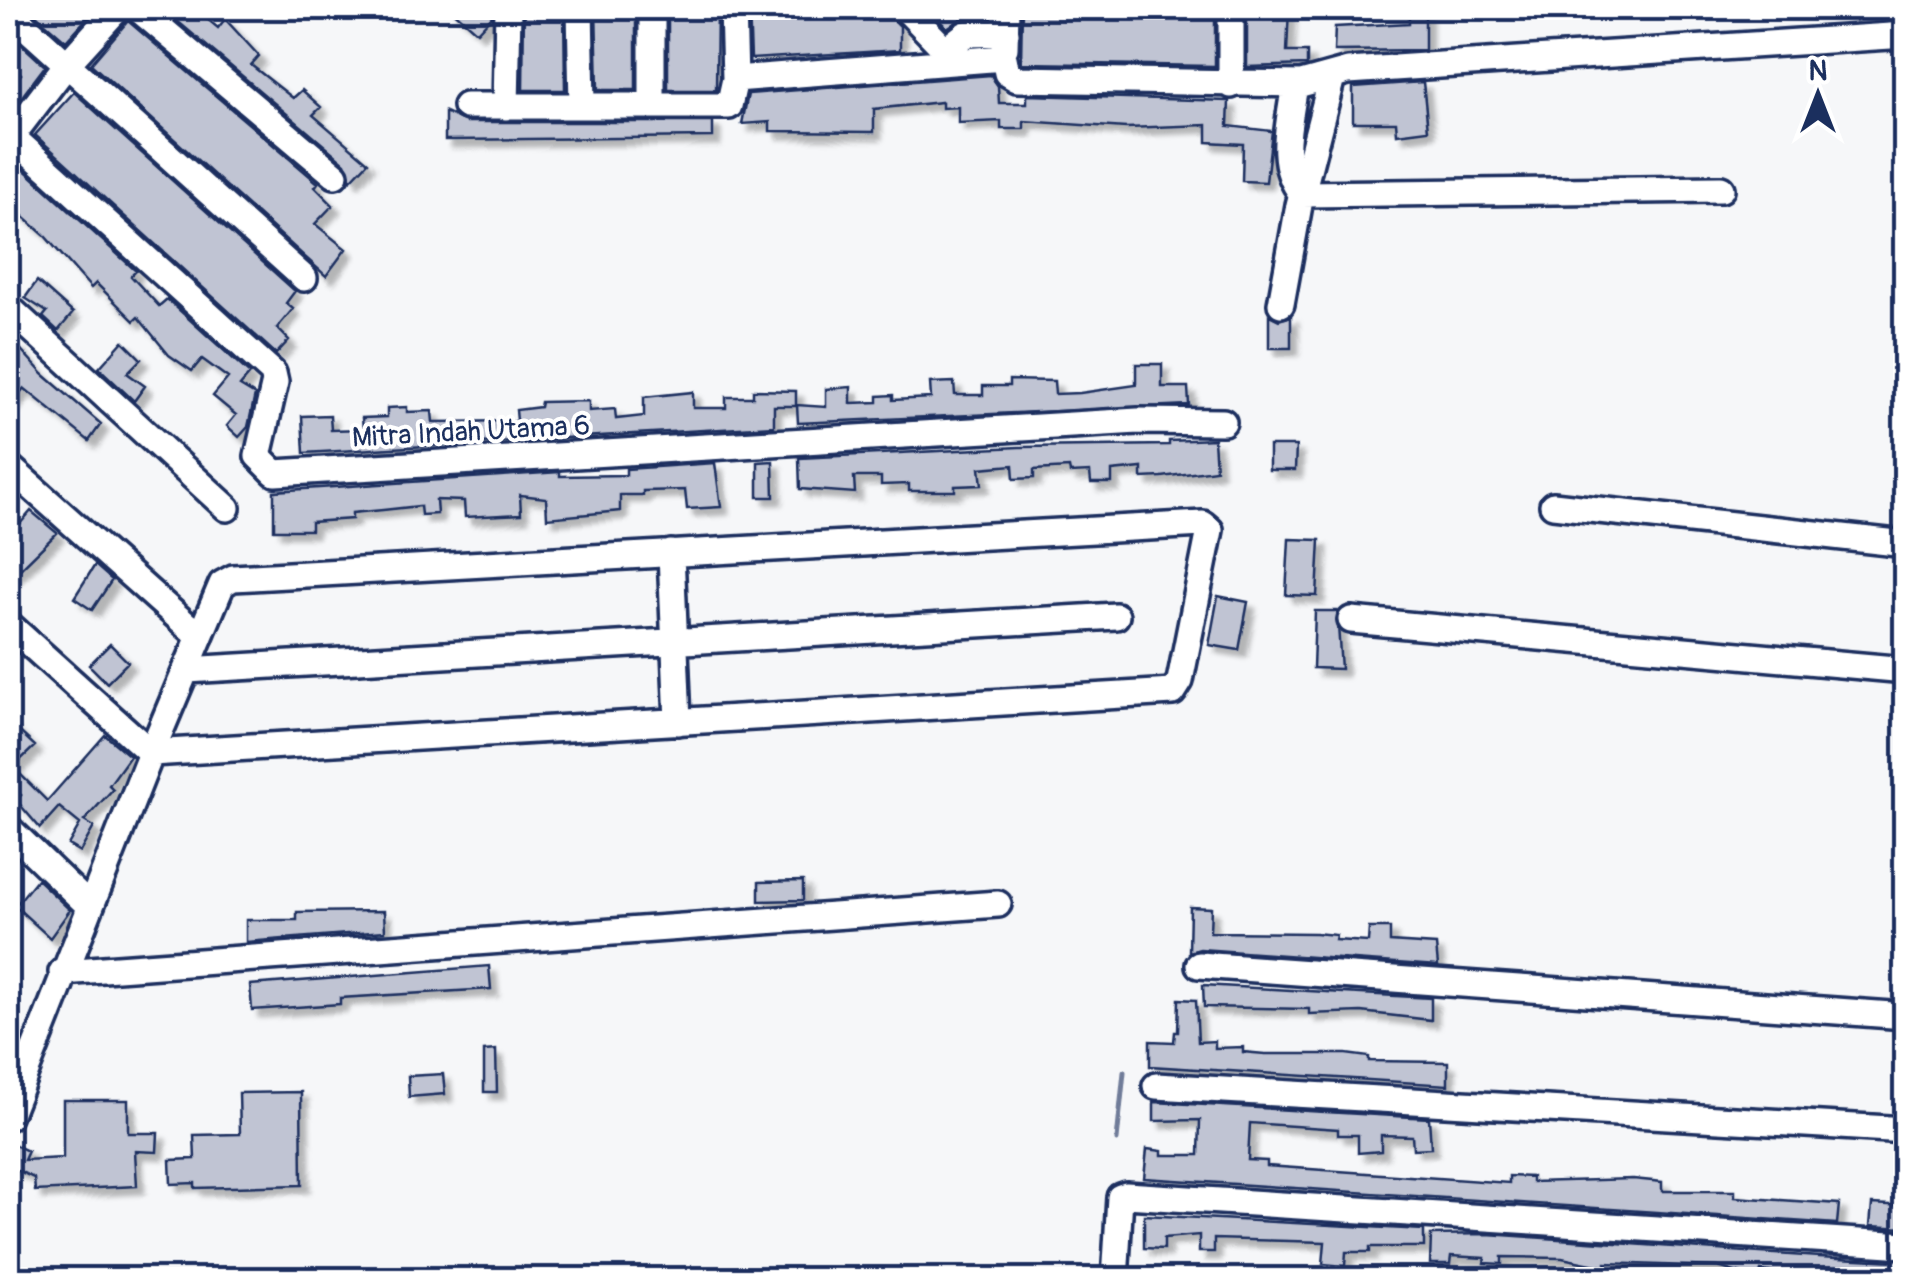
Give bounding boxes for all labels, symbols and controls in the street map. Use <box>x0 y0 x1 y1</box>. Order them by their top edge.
north arrow <box>1768 45 1868 145</box>
text: N <box>1809 54 1827 89</box>
street label: Mitra Indah Utama 6 <box>351 408 591 456</box>

